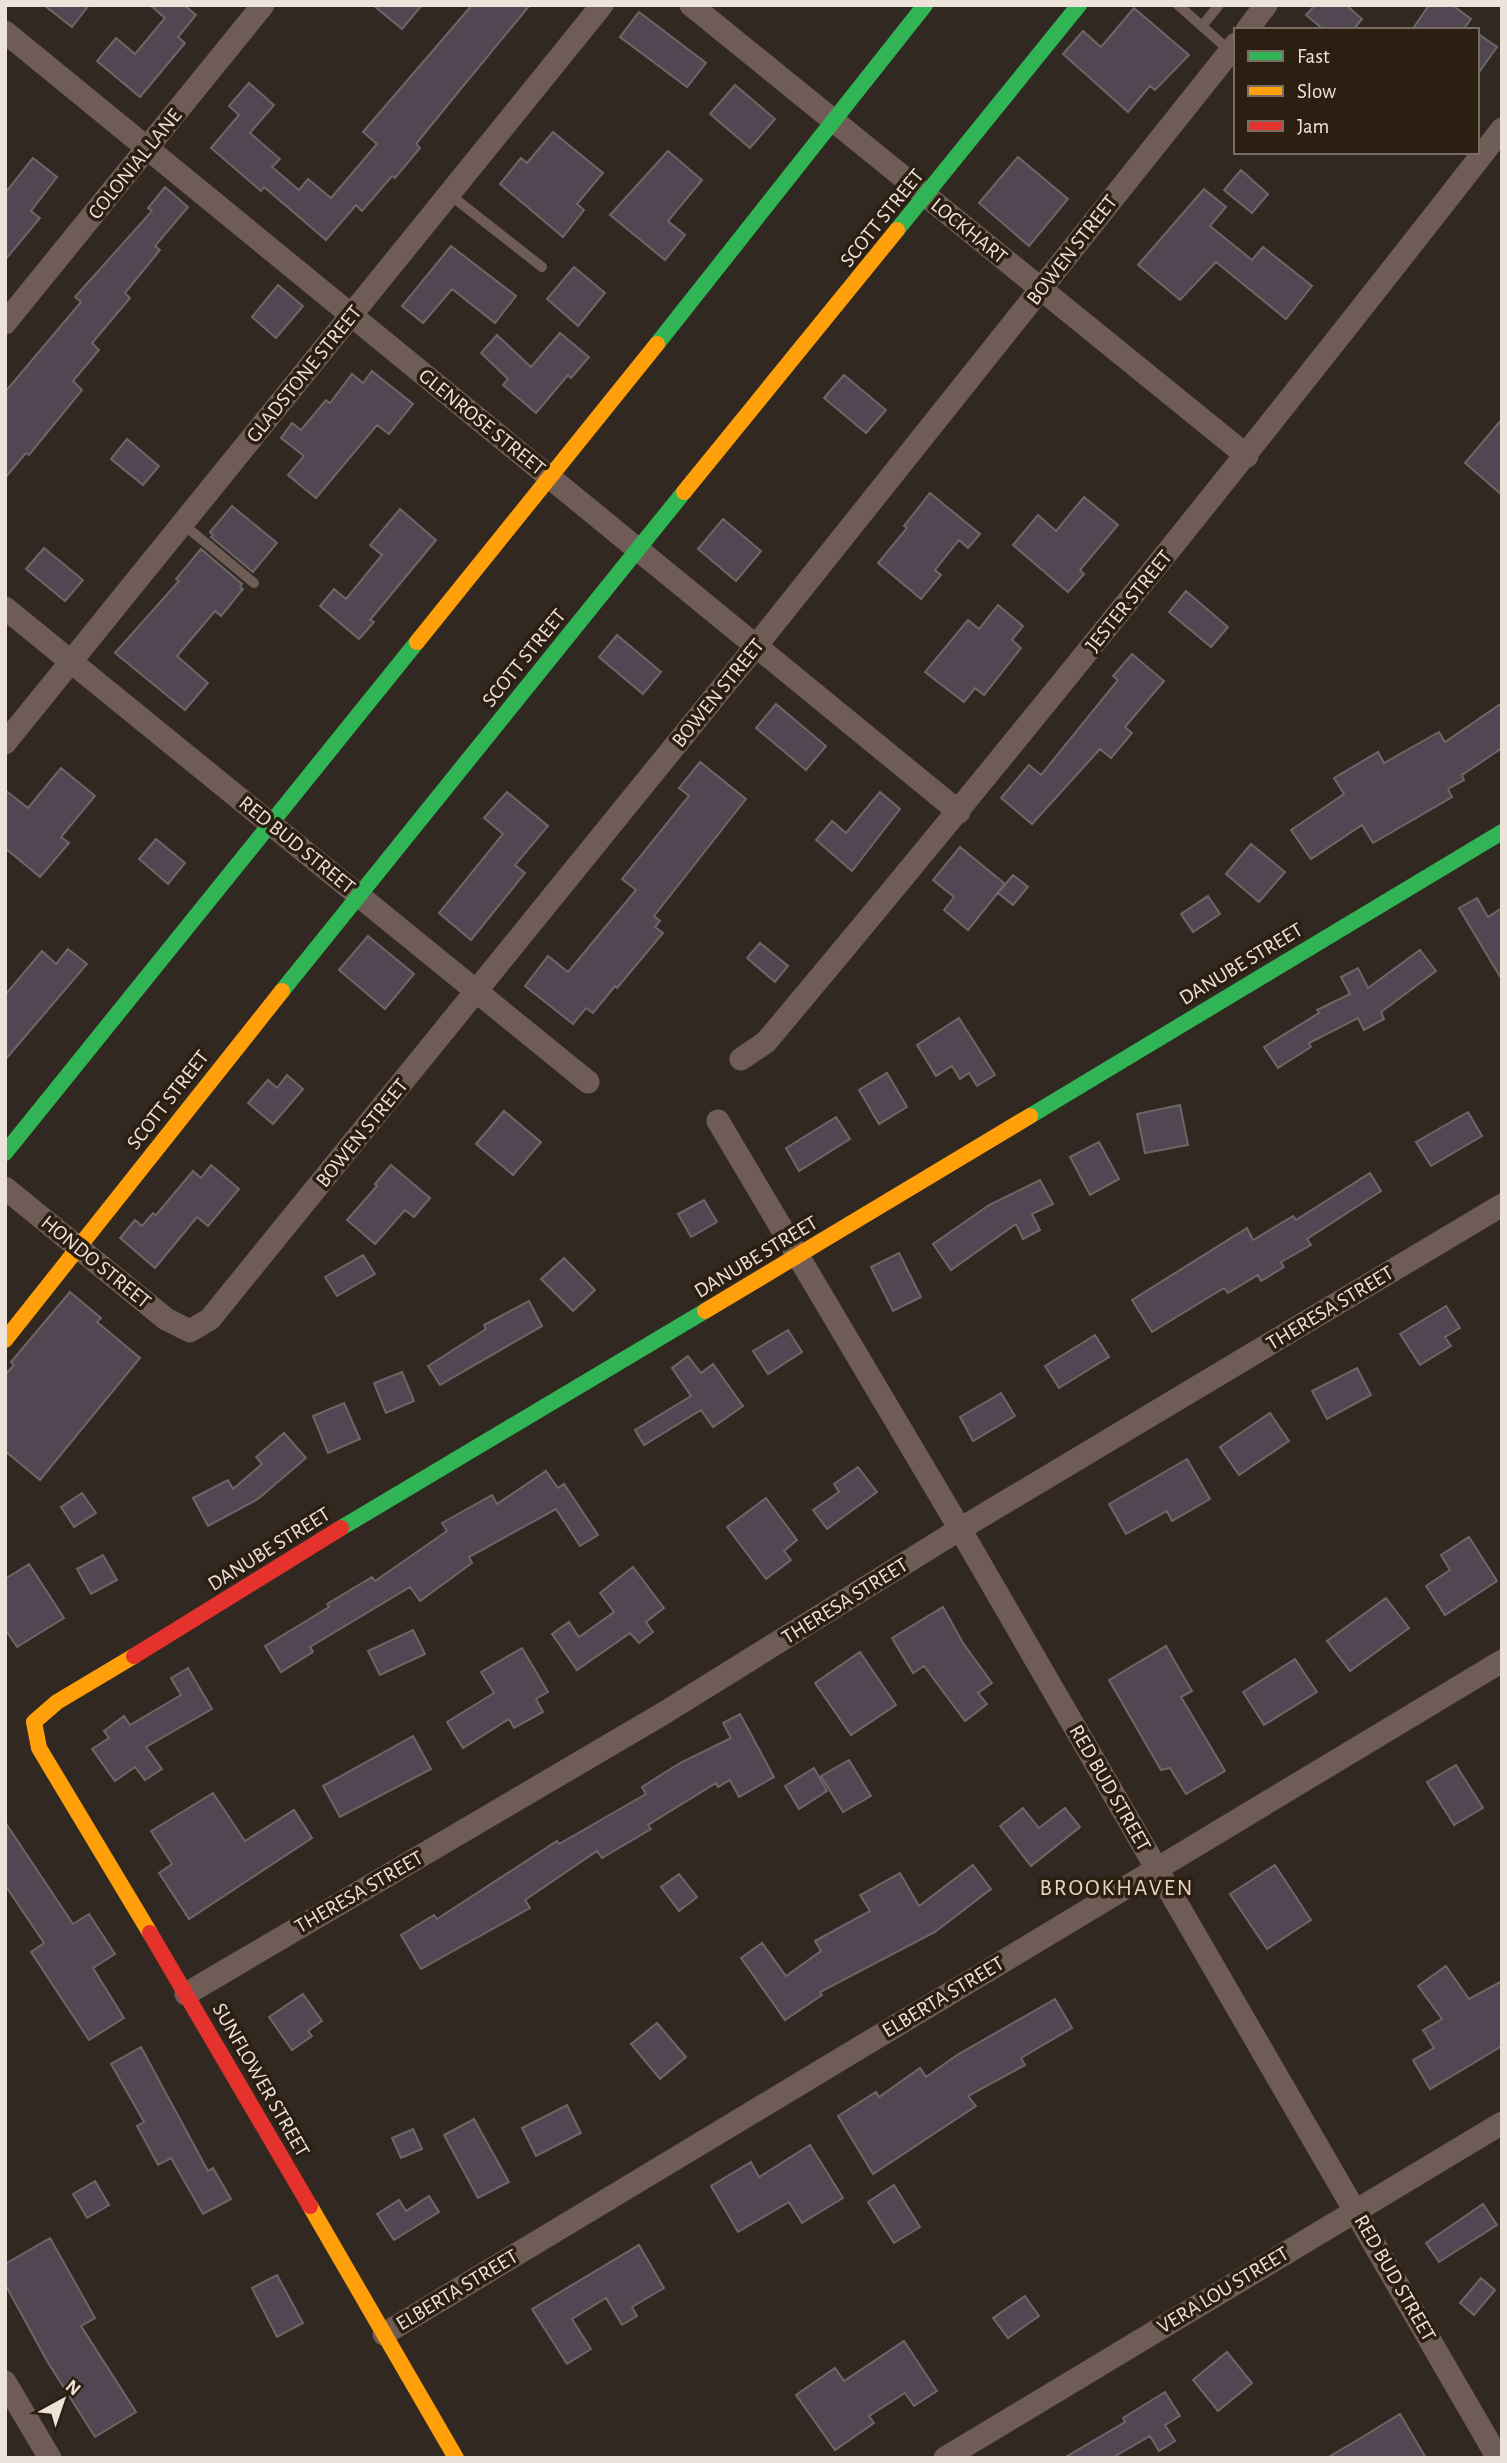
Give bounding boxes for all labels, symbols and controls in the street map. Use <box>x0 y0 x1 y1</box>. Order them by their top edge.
legend <box>1234 28 1479 154</box>
text: Fast <box>1297 46 1330 67</box>
text: Slow <box>1297 81 1336 102</box>
street label: COLONIAL LANE <box>84 105 186 223</box>
text: Jam <box>1297 116 1329 137</box>
street label: SCOTT STREET <box>836 165 928 271</box>
street label: BOWEN STREET <box>1023 191 1121 309</box>
street label: LOCKHART <box>927 194 1011 268</box>
street label: GLADSTONE STREET <box>243 302 365 446</box>
street label: GLENROSE STREET <box>415 365 549 479</box>
street label: JESTER STREET <box>1082 546 1176 656</box>
street label: SCOTT STREET <box>478 605 570 711</box>
street label: BOWEN STREET <box>668 635 768 751</box>
street label: RED BUD STREET <box>235 792 359 898</box>
street label: DANUBE STREET <box>1176 919 1306 1009</box>
street label: SCOTT STREET <box>123 1046 213 1154</box>
street label: BOWEN STREET <box>312 1075 412 1191</box>
street label: HONDO STREET <box>37 1212 155 1312</box>
street label: DANUBE STREET <box>691 1212 821 1302</box>
street label: THERESA STREET <box>1263 1262 1397 1354</box>
street label: DANUBE STREET <box>204 1503 334 1595</box>
street label: THERESA STREET <box>778 1554 912 1648</box>
street label: RED BUD STREET <box>1065 1721 1155 1855</box>
street label: THERESA STREET <box>291 1847 427 1937</box>
district label: BROOKHAVEN <box>1040 1877 1194 1900</box>
street label: ELBERTA STREET <box>878 1952 1008 2042</box>
street label: SUNFLOWER STREET <box>209 2000 313 2160</box>
street label: RED BUD STREET <box>1350 2211 1440 2345</box>
street label: VERA LOU STREET <box>1154 2243 1292 2337</box>
street label: ELBERTA STREET <box>392 2245 522 2335</box>
north arrow <box>28 2365 98 2435</box>
text: N <box>62 2377 84 2400</box>

